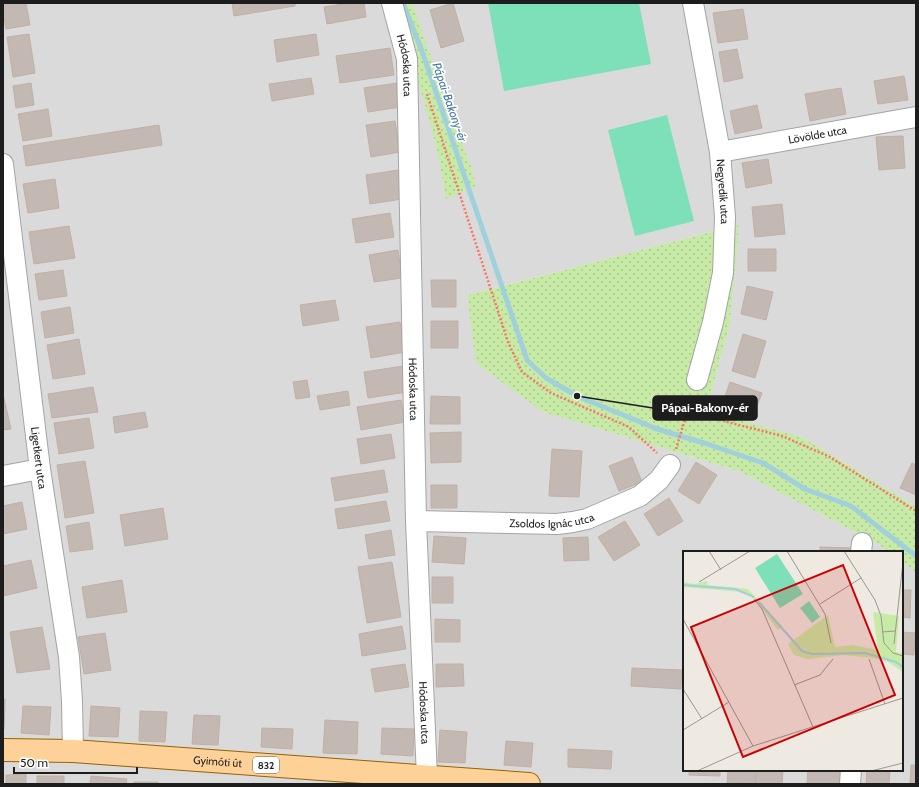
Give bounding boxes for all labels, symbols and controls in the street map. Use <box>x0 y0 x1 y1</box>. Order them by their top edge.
street label: Hódoska utca <box>394 33 415 97</box>
water label: Pápai-Bakony-ér <box>429 60 471 145</box>
street label: Lövölde utca <box>787 122 849 147</box>
street label: Negyedik utca <box>714 158 732 225</box>
street label: Hódoska utca <box>406 357 421 421</box>
callout: Pápai-Bakony-ér <box>653 396 757 420</box>
text: Pápai-Bakony-ér <box>661 400 749 415</box>
street label: Ligetkert utca <box>28 426 50 491</box>
street label: Zsoldos Ignác utca <box>509 509 597 531</box>
inset map <box>683 551 903 771</box>
street label: Hódoska utca <box>416 681 433 745</box>
scale bar <box>14 749 137 775</box>
street label: Gyimóti út <box>193 753 243 770</box>
text: 50 m <box>20 755 48 770</box>
road number: 832 <box>253 757 279 773</box>

